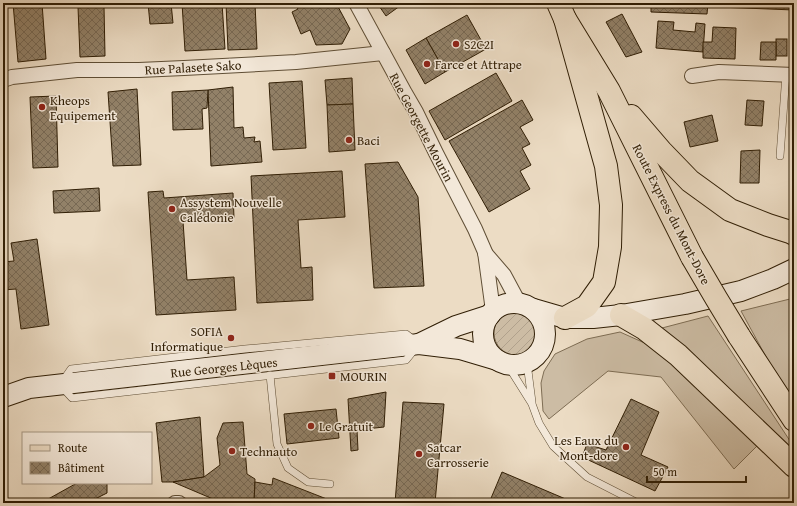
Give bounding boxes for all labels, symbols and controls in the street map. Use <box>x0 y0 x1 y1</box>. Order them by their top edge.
place label: S2C2I <box>464 35 494 54</box>
marker: S2C2I <box>451 39 461 49</box>
street label: Rue Palasete Sako <box>144 55 242 80</box>
place label: Farce et Attrape <box>435 55 522 74</box>
marker: Farce et Attrape <box>422 59 432 69</box>
street label: Rue Georgette Mourin <box>385 70 459 186</box>
place label: Kheops Equipement <box>50 91 116 125</box>
marker: Kheops Equipement <box>37 102 47 112</box>
place label: Baci <box>357 131 380 150</box>
marker: Baci <box>344 135 354 145</box>
street label: Route Express du Mont-Dore <box>628 141 715 288</box>
place label: Assystem Nouvelle Calédonie <box>180 193 282 227</box>
marker: Assystem Nouvelle Calédonie <box>167 204 177 214</box>
place label: SOFIA Informatique <box>151 322 223 356</box>
marker: SOFIA Informatique <box>226 333 236 343</box>
street label: Rue Georges Lèques <box>170 352 278 383</box>
place label: MOURIN <box>340 367 388 386</box>
marker: MOURIN <box>327 371 337 381</box>
place label: Le Gratuit <box>319 417 374 436</box>
marker: Le Gratuit <box>306 421 316 431</box>
place label: Les Eaux du Mont-dore <box>554 431 618 465</box>
legend <box>22 432 152 484</box>
place label: Satcar Carrosserie <box>427 438 489 472</box>
text: Route <box>58 439 88 456</box>
place label: Technauto <box>240 442 298 461</box>
marker: Les Eaux du Mont-dore <box>621 442 631 452</box>
marker: Technauto <box>227 446 237 456</box>
marker: Satcar Carrosserie <box>414 449 424 459</box>
scale bar <box>647 458 746 484</box>
text: Bâtiment <box>58 459 105 476</box>
text: 50 m <box>653 463 677 480</box>

